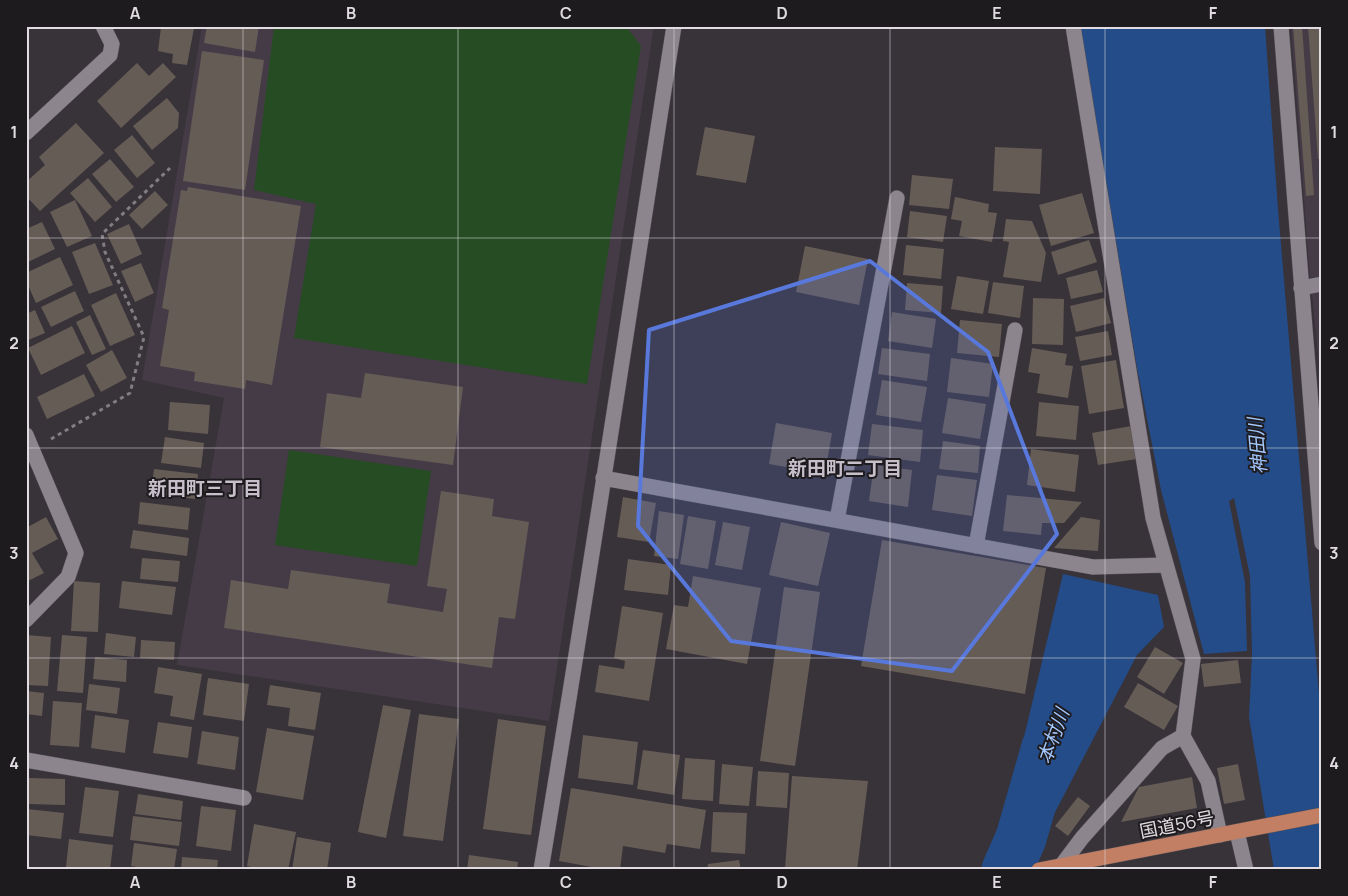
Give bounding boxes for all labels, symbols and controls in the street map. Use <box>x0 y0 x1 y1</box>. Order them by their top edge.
text: A <box>130 2 141 24</box>
text: B <box>346 2 356 24</box>
text: C <box>560 2 572 24</box>
text: D <box>776 2 788 24</box>
text: E <box>992 2 1002 24</box>
text: F <box>1209 2 1218 24</box>
text: 1 <box>10 121 18 143</box>
text: 1 <box>1330 121 1338 143</box>
text: 2 <box>9 332 19 354</box>
text: 2 <box>1329 332 1339 354</box>
water label: 神田川 <box>1241 414 1272 476</box>
district label: 新田町二丁目 <box>788 455 902 481</box>
district label: 新田町三丁目 <box>148 475 262 501</box>
text: 3 <box>9 542 19 564</box>
text: 3 <box>1329 542 1339 564</box>
water label: 本村川 <box>1031 703 1076 767</box>
text: 4 <box>9 752 19 774</box>
text: 4 <box>1329 752 1339 774</box>
street label: 国道56号 <box>1137 805 1216 843</box>
text: A <box>130 871 141 893</box>
text: B <box>346 871 356 893</box>
text: C <box>560 871 572 893</box>
text: D <box>776 871 788 893</box>
text: E <box>992 871 1002 893</box>
text: F <box>1209 871 1218 893</box>

